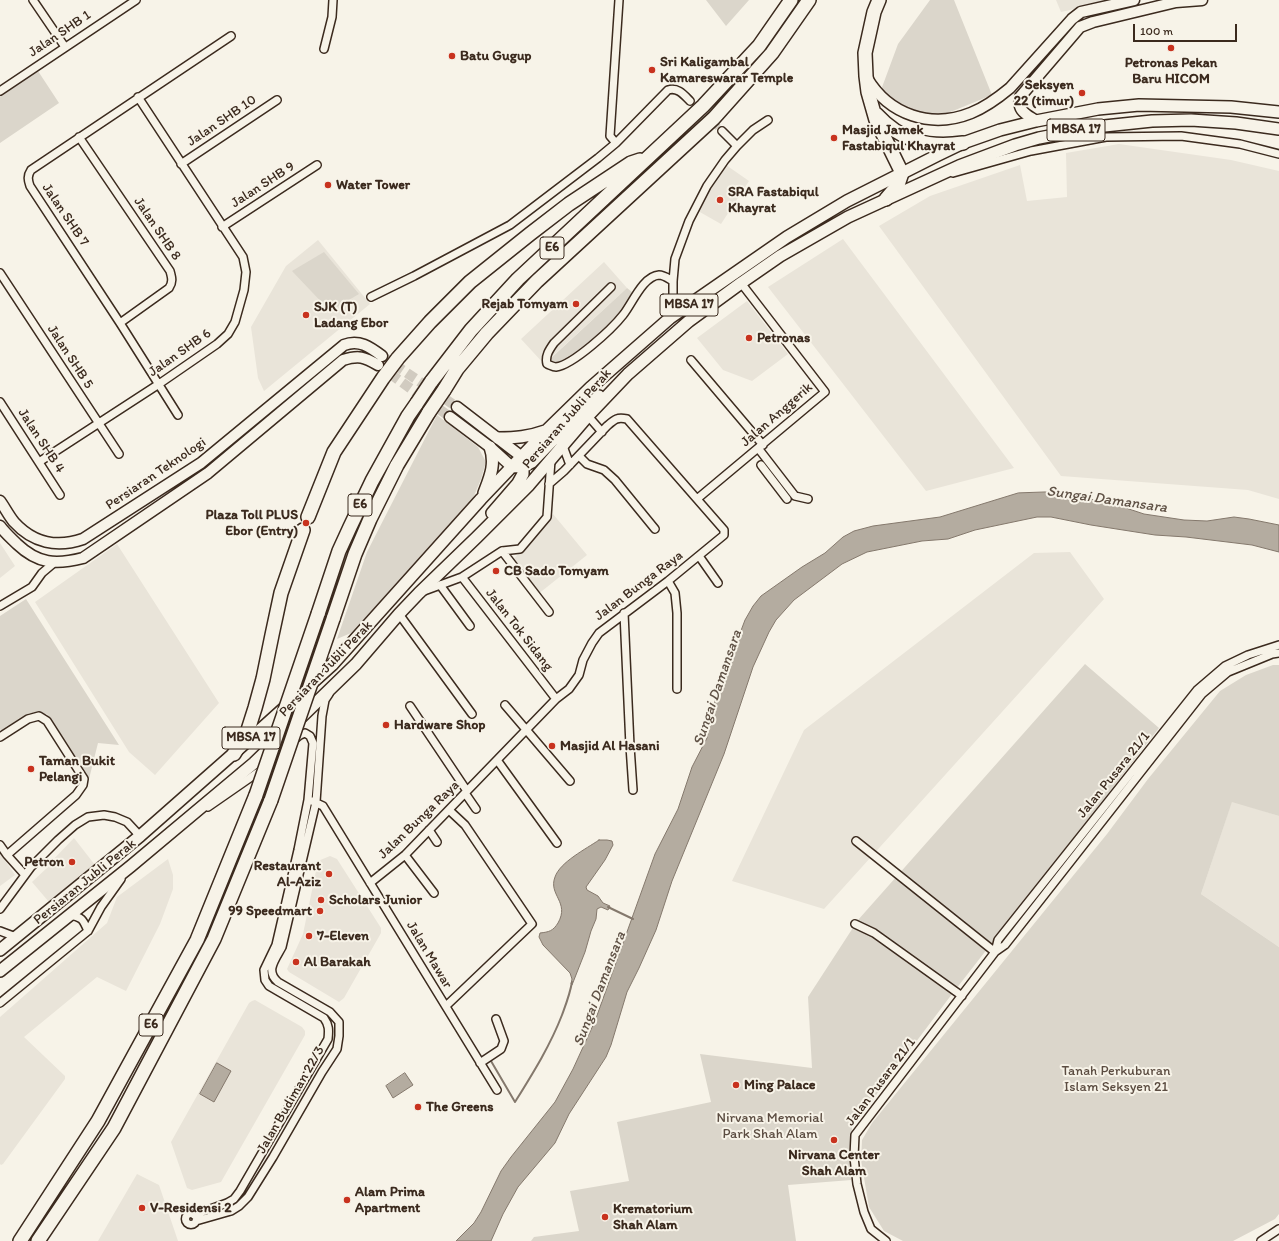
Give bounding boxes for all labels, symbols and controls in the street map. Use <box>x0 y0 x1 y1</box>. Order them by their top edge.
street label: Jalan SHB 1 <box>26 7 94 61</box>
scale bar <box>1135 16 1239 42</box>
text: 100 m <box>1140 24 1173 38</box>
marker: Petronas Pekan Baru HICOM <box>1166 43 1176 53</box>
place label: Batu Gugup <box>460 48 531 64</box>
marker: Batu Gugup <box>447 51 457 61</box>
place label: Sri Kaligambal Kamareswarar Temple <box>660 54 793 86</box>
place label: Petronas Pekan Baru HICOM <box>1125 55 1217 88</box>
marker: Sri Kaligambal Kamareswarar Temple <box>647 65 657 75</box>
place label: Seksyen 22 (timur) <box>1014 77 1074 110</box>
marker: Seksyen 22 (timur) <box>1077 88 1087 98</box>
street label: Jalan SHB 10 <box>184 92 260 150</box>
road number: MBSA 17 <box>1047 119 1105 141</box>
place label: Masjid Jamek Fastabiqul Khayrat <box>842 122 955 154</box>
marker: Masjid Jamek Fastabiqul Khayrat <box>829 133 839 143</box>
street label: Jalan SHB 9 <box>228 158 298 212</box>
place label: Water Tower <box>336 177 410 193</box>
street label: Jalan SHB 7 <box>38 180 92 250</box>
marker: Water Tower <box>323 180 333 190</box>
place label: SRA Fastabiqul Khayrat <box>728 184 819 216</box>
street label: Jalan SHB 8 <box>130 194 184 264</box>
marker: SRA Fastabiqul Khayrat <box>715 195 725 205</box>
road number: E6 <box>540 237 564 259</box>
road number: MBSA 17 <box>660 294 718 316</box>
place label: Rejab Tomyam <box>482 296 568 312</box>
place label: SJK (T) Ladang Ebor <box>314 299 388 332</box>
marker: Rejab Tomyam <box>571 299 581 309</box>
marker: SJK (T) Ladang Ebor <box>301 310 311 320</box>
street label: Jalan SHB 5 <box>43 322 97 392</box>
street label: Jalan SHB 6 <box>145 325 215 381</box>
place label: Petronas <box>757 330 810 346</box>
marker: Petronas <box>744 333 754 343</box>
street label: Persiaran Jubli Perak <box>519 366 615 472</box>
street label: Jalan Anggerik <box>738 379 816 451</box>
street label: Jalan SHB 4 <box>14 406 68 476</box>
street label: Persiaran Teknologi <box>103 434 209 514</box>
water label: Sungai Damansara <box>1046 483 1168 517</box>
road number: E6 <box>348 494 372 516</box>
place label: Plaza Toll PLUS Ebor (Entry) <box>205 507 298 540</box>
marker: Plaza Toll PLUS Ebor (Entry) <box>301 518 311 528</box>
street label: Jalan Bunga Raya <box>592 547 686 625</box>
place label: CB Sado Tomyam <box>504 563 609 579</box>
marker: CB Sado Tomyam <box>491 566 501 576</box>
street label: Jalan Tok Sidang <box>482 585 556 675</box>
street label: Persiaran Jubli Perak <box>276 617 376 721</box>
water label: Sungai Damansara <box>690 628 746 748</box>
place label: Hardware Shop <box>394 717 485 733</box>
marker: Hardware Shop <box>381 720 391 730</box>
road number: MBSA 17 <box>222 727 280 749</box>
street label: Jalan Pusara 21/1 <box>1074 728 1154 822</box>
place label: Masjid Al Hasani <box>560 738 660 754</box>
marker: Masjid Al Hasani <box>547 741 557 751</box>
place label: Taman Bukit Pelangi <box>39 753 115 786</box>
marker: Taman Bukit Pelangi <box>26 764 36 774</box>
street label: Jalan Bunga Raya <box>375 777 463 863</box>
street label: Persiaran Jubli Perak <box>30 835 140 929</box>
place label: Petron <box>24 854 64 870</box>
marker: Petron <box>67 857 77 867</box>
place label: Restaurant Al-Aziz <box>254 858 321 890</box>
marker: Restaurant Al-Aziz <box>324 869 334 879</box>
place label: Scholars Junior <box>329 892 422 908</box>
marker: Scholars Junior <box>316 895 326 905</box>
place label: 99 Speedmart <box>228 903 312 919</box>
marker: 99 Speedmart <box>315 906 325 916</box>
street label: Jalan Mawar <box>402 918 456 992</box>
place label: 7-Eleven <box>317 928 369 944</box>
water label: Sungai Damansara <box>570 929 630 1049</box>
marker: 7-Eleven <box>304 931 314 941</box>
place label: Al Barakah <box>304 954 371 970</box>
marker: Al Barakah <box>291 957 301 967</box>
road number: E6 <box>139 1014 163 1036</box>
street label: Jalan Pusara 21/1 <box>842 1035 920 1129</box>
street label: Jalan Budiman 22/3 <box>253 1043 329 1157</box>
park label: Tanah Perkuburan Islam Seksyen 21 <box>1062 1063 1170 1096</box>
place label: Ming Palace <box>744 1077 816 1093</box>
marker: Ming Palace <box>731 1080 741 1090</box>
place label: The Greens <box>426 1099 494 1115</box>
marker: The Greens <box>413 1102 423 1112</box>
park label: Nirvana Memorial Park Shah Alam <box>717 1110 823 1142</box>
marker: Nirvana Center Shah Alam <box>829 1135 839 1145</box>
place label: Nirvana Center Shah Alam <box>788 1147 880 1180</box>
place label: Alam Prima Apartment <box>355 1184 425 1216</box>
marker: Alam Prima Apartment <box>342 1195 352 1205</box>
place label: V-Residensi 2 <box>150 1200 232 1216</box>
place label: Krematorium Shah Alam <box>613 1201 693 1234</box>
marker: V-Residensi 2 <box>137 1203 147 1213</box>
marker: Krematorium Shah Alam <box>600 1212 610 1222</box>

